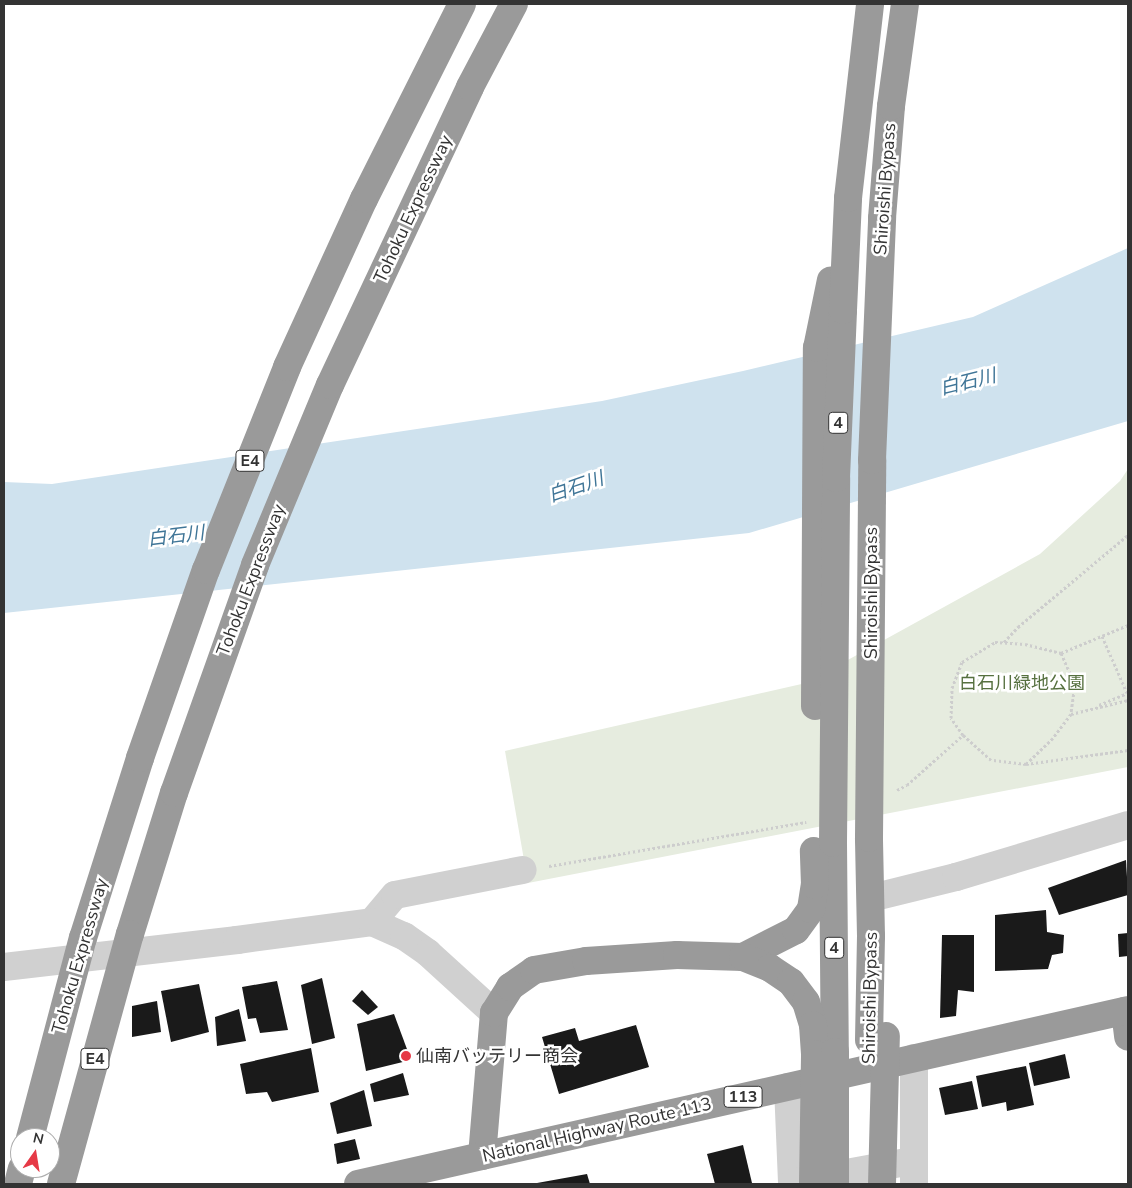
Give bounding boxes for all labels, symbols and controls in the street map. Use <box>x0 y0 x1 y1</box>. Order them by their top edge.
street label: Shiroishi Bypass <box>870 122 900 256</box>
street label: Tohoku Expressway <box>369 132 457 286</box>
water label: 白石川 <box>938 365 998 401</box>
road number: 4 <box>828 409 848 436</box>
road number: E4 <box>235 448 265 474</box>
water label: 白石川 <box>545 468 607 508</box>
street label: Tohoku Expressway <box>212 501 290 659</box>
water label: 白石川 <box>146 522 206 552</box>
street label: Shiroishi Bypass <box>860 527 882 659</box>
park label: 白石川緑地公園 <box>959 672 1085 694</box>
street label: Tohoku Expressway <box>47 876 113 1036</box>
street label: Shiroishi Bypass <box>858 932 882 1064</box>
road number: 4 <box>824 934 844 961</box>
place label: 仙南バッテリー商会 <box>416 1045 578 1067</box>
road number: E4 <box>80 1046 110 1072</box>
marker: 仙南バッテリー商会 <box>400 1050 412 1062</box>
road number: 113 <box>723 1084 763 1110</box>
street label: National Highway Route 113 <box>480 1093 714 1167</box>
north arrow <box>10 1128 60 1178</box>
text: N <box>31 1128 45 1149</box>

